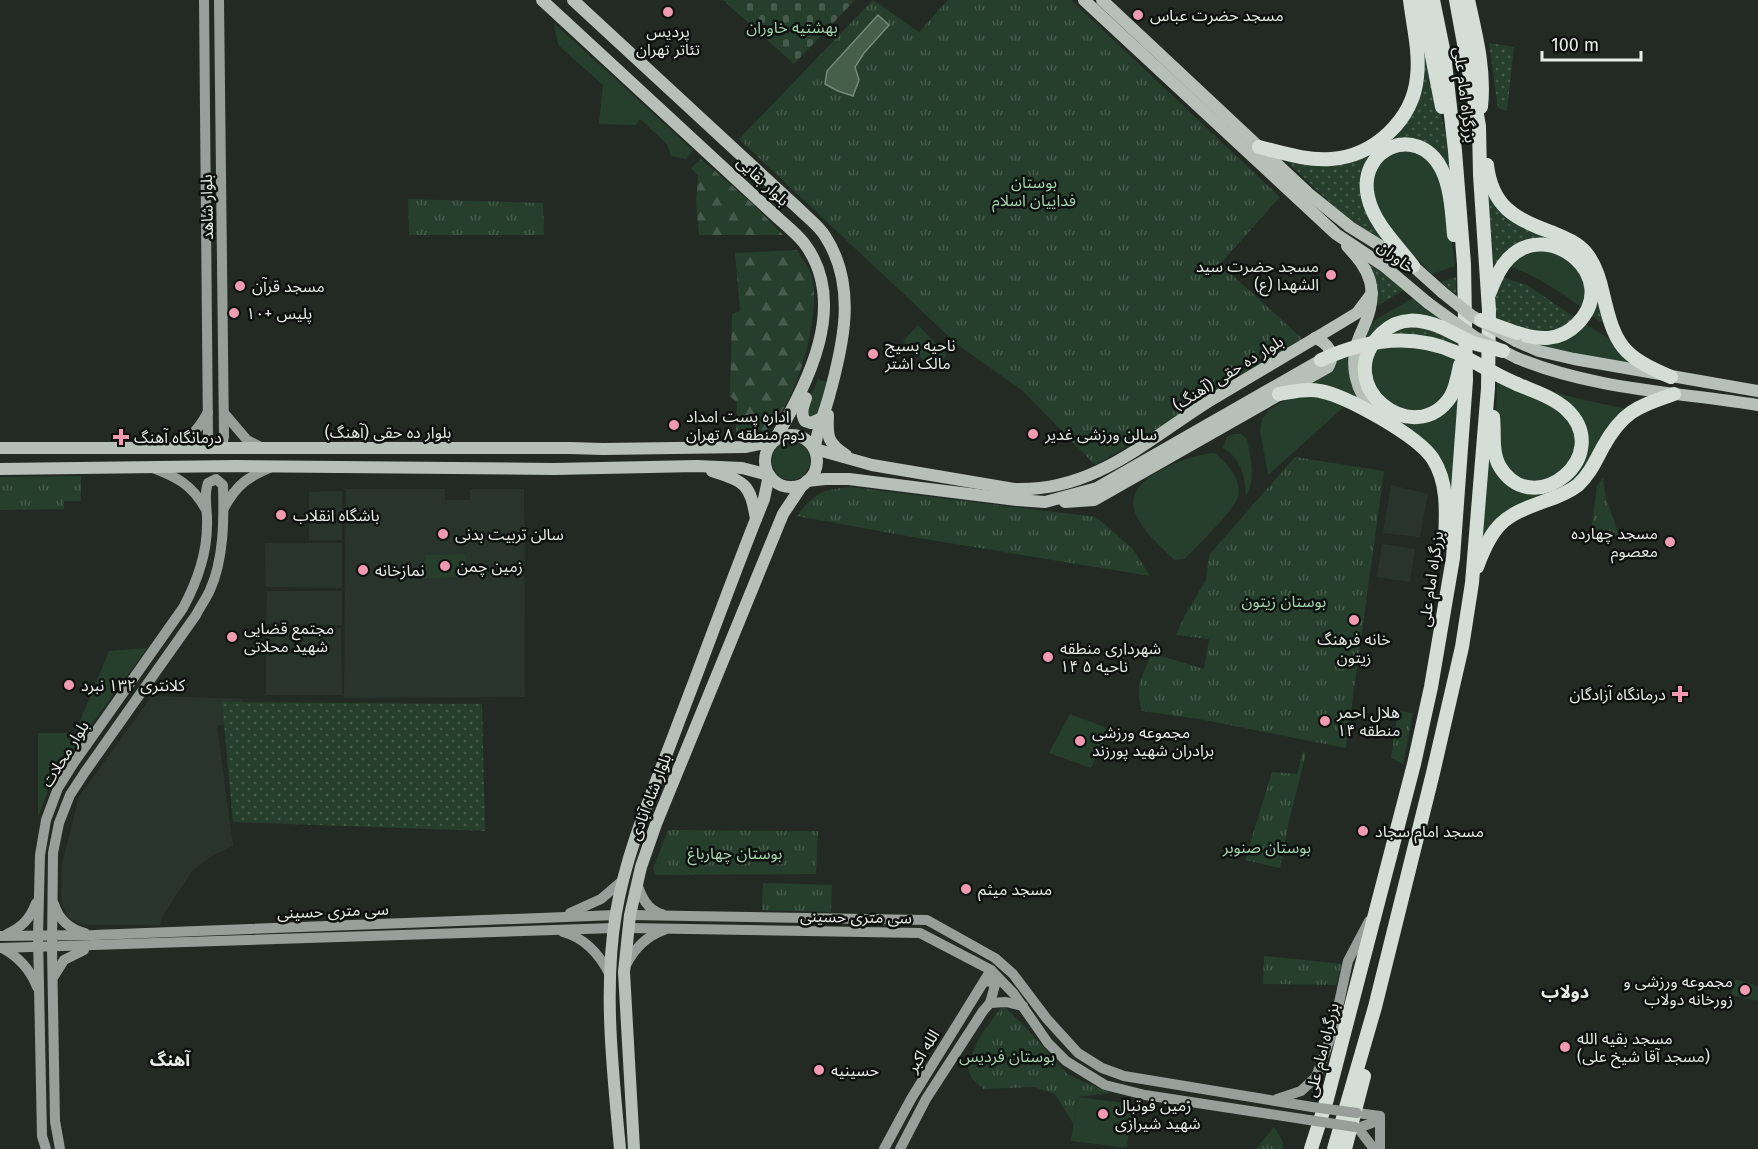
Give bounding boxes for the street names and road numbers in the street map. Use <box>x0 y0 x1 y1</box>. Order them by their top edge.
street label: بزرگراه امام علی <box>1447 46 1480 144</box>
street label: بلوار بقایی <box>733 152 793 210</box>
street label: بلوار شاهد <box>197 174 217 240</box>
street label: خاوران <box>1374 237 1418 277</box>
street label: بلوار ده حقی (آهنگ) <box>1169 331 1287 415</box>
street label: بلوار ده حقی (آهنگ) <box>325 423 451 442</box>
street label: بزرگراه امام علی <box>1415 530 1450 628</box>
street label: بلوار محلات <box>37 717 93 791</box>
street label: بلوار شاه آبادی <box>625 751 675 843</box>
street label: سی متری حسینی <box>277 900 389 922</box>
street label: سی متری حسینی <box>800 907 912 927</box>
street label: بزرگراه امام علی <box>1301 1001 1346 1100</box>
street label: الله اکبر <box>902 1026 944 1077</box>

